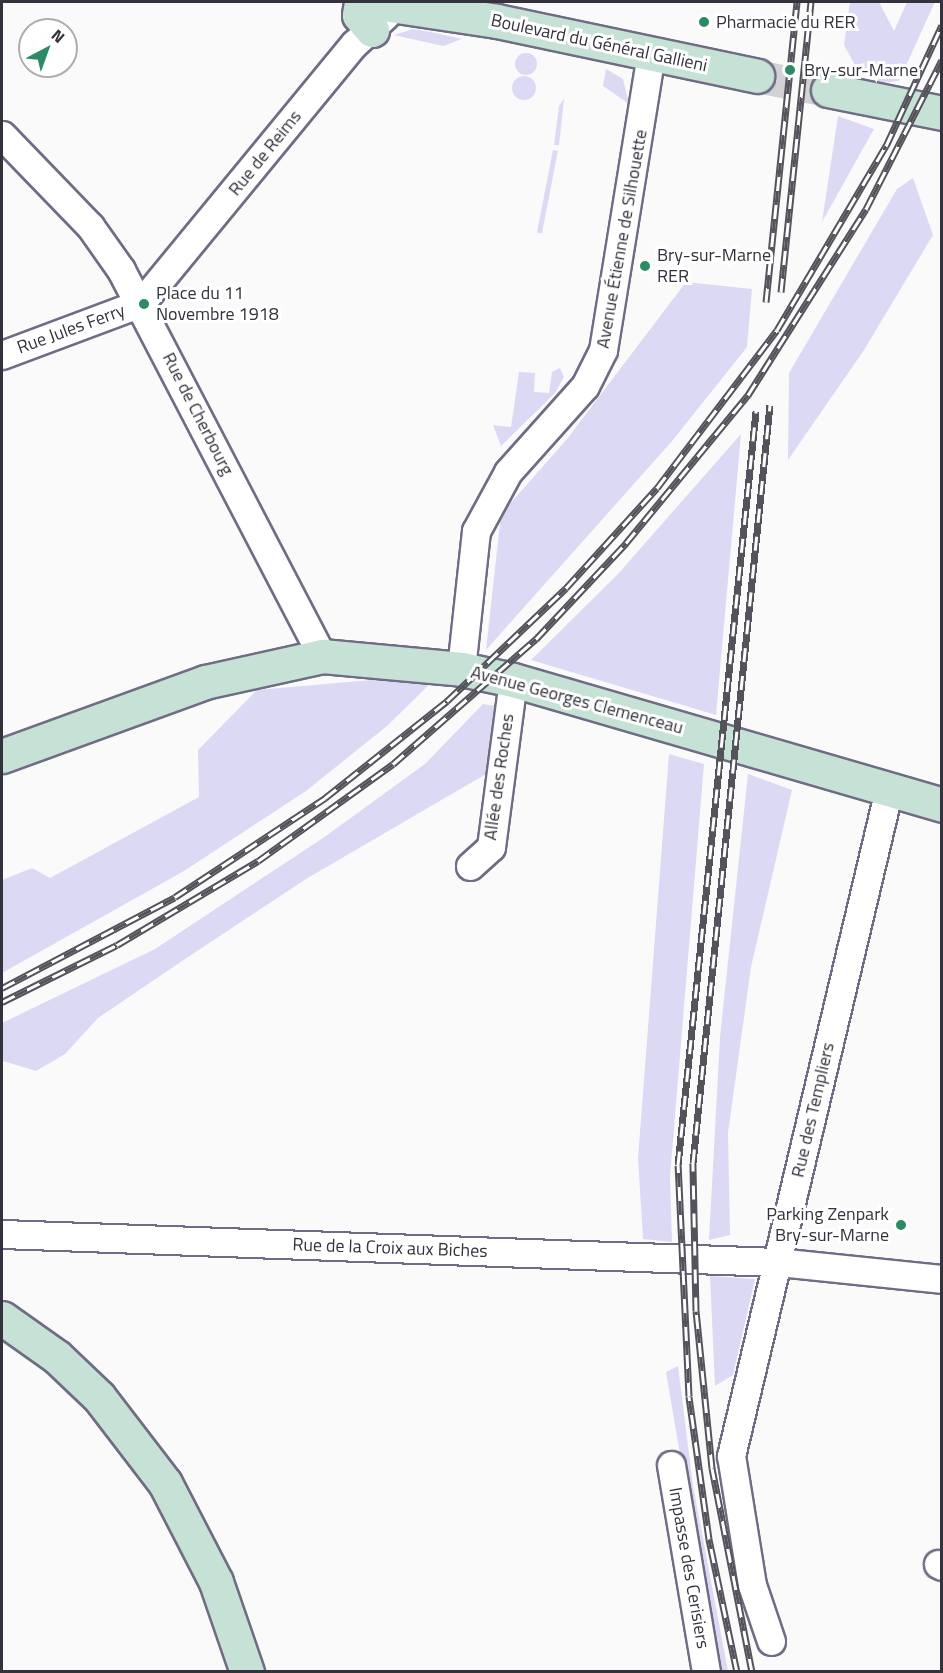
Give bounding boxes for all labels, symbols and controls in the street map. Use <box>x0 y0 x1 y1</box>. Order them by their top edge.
street label: Boulevard du Général Gallieni <box>489 9 709 77</box>
place label: Pharmacie du RER <box>716 11 856 33</box>
marker: Pharmacie du RER <box>697 15 711 29</box>
north arrow <box>18 18 78 78</box>
text: N <box>46 23 71 49</box>
place label: Bry-sur-Marne <box>804 59 918 81</box>
marker: Bry-sur-Marne <box>781 61 799 79</box>
street label: Rue de Reims <box>224 106 306 200</box>
street label: Avenue Étienne de Silhouette <box>592 128 652 350</box>
place label: Bry-sur-Marne RER <box>657 245 771 288</box>
marker: Bry-sur-Marne RER <box>638 259 652 273</box>
place label: Place du 11 Novembre 1918 <box>156 283 279 326</box>
marker: Place du 11 Novembre 1918 <box>137 297 151 311</box>
street label: Rue Jules Ferry <box>14 299 128 359</box>
street label: Rue de Cherbourg <box>158 349 238 479</box>
street label: Avenue Georges Clemenceau <box>468 661 686 739</box>
street label: Allée des Roches <box>479 712 519 842</box>
street label: Rue des Templiers <box>787 1040 839 1180</box>
place label: Parking Zenpark Bry-sur-Marne <box>766 1204 889 1246</box>
marker: Parking Zenpark Bry-sur-Marne <box>894 1218 908 1232</box>
street label: Rue de la Croix aux Biches <box>292 1234 488 1262</box>
street label: Impasse des Cerisiers <box>664 1486 714 1650</box>

